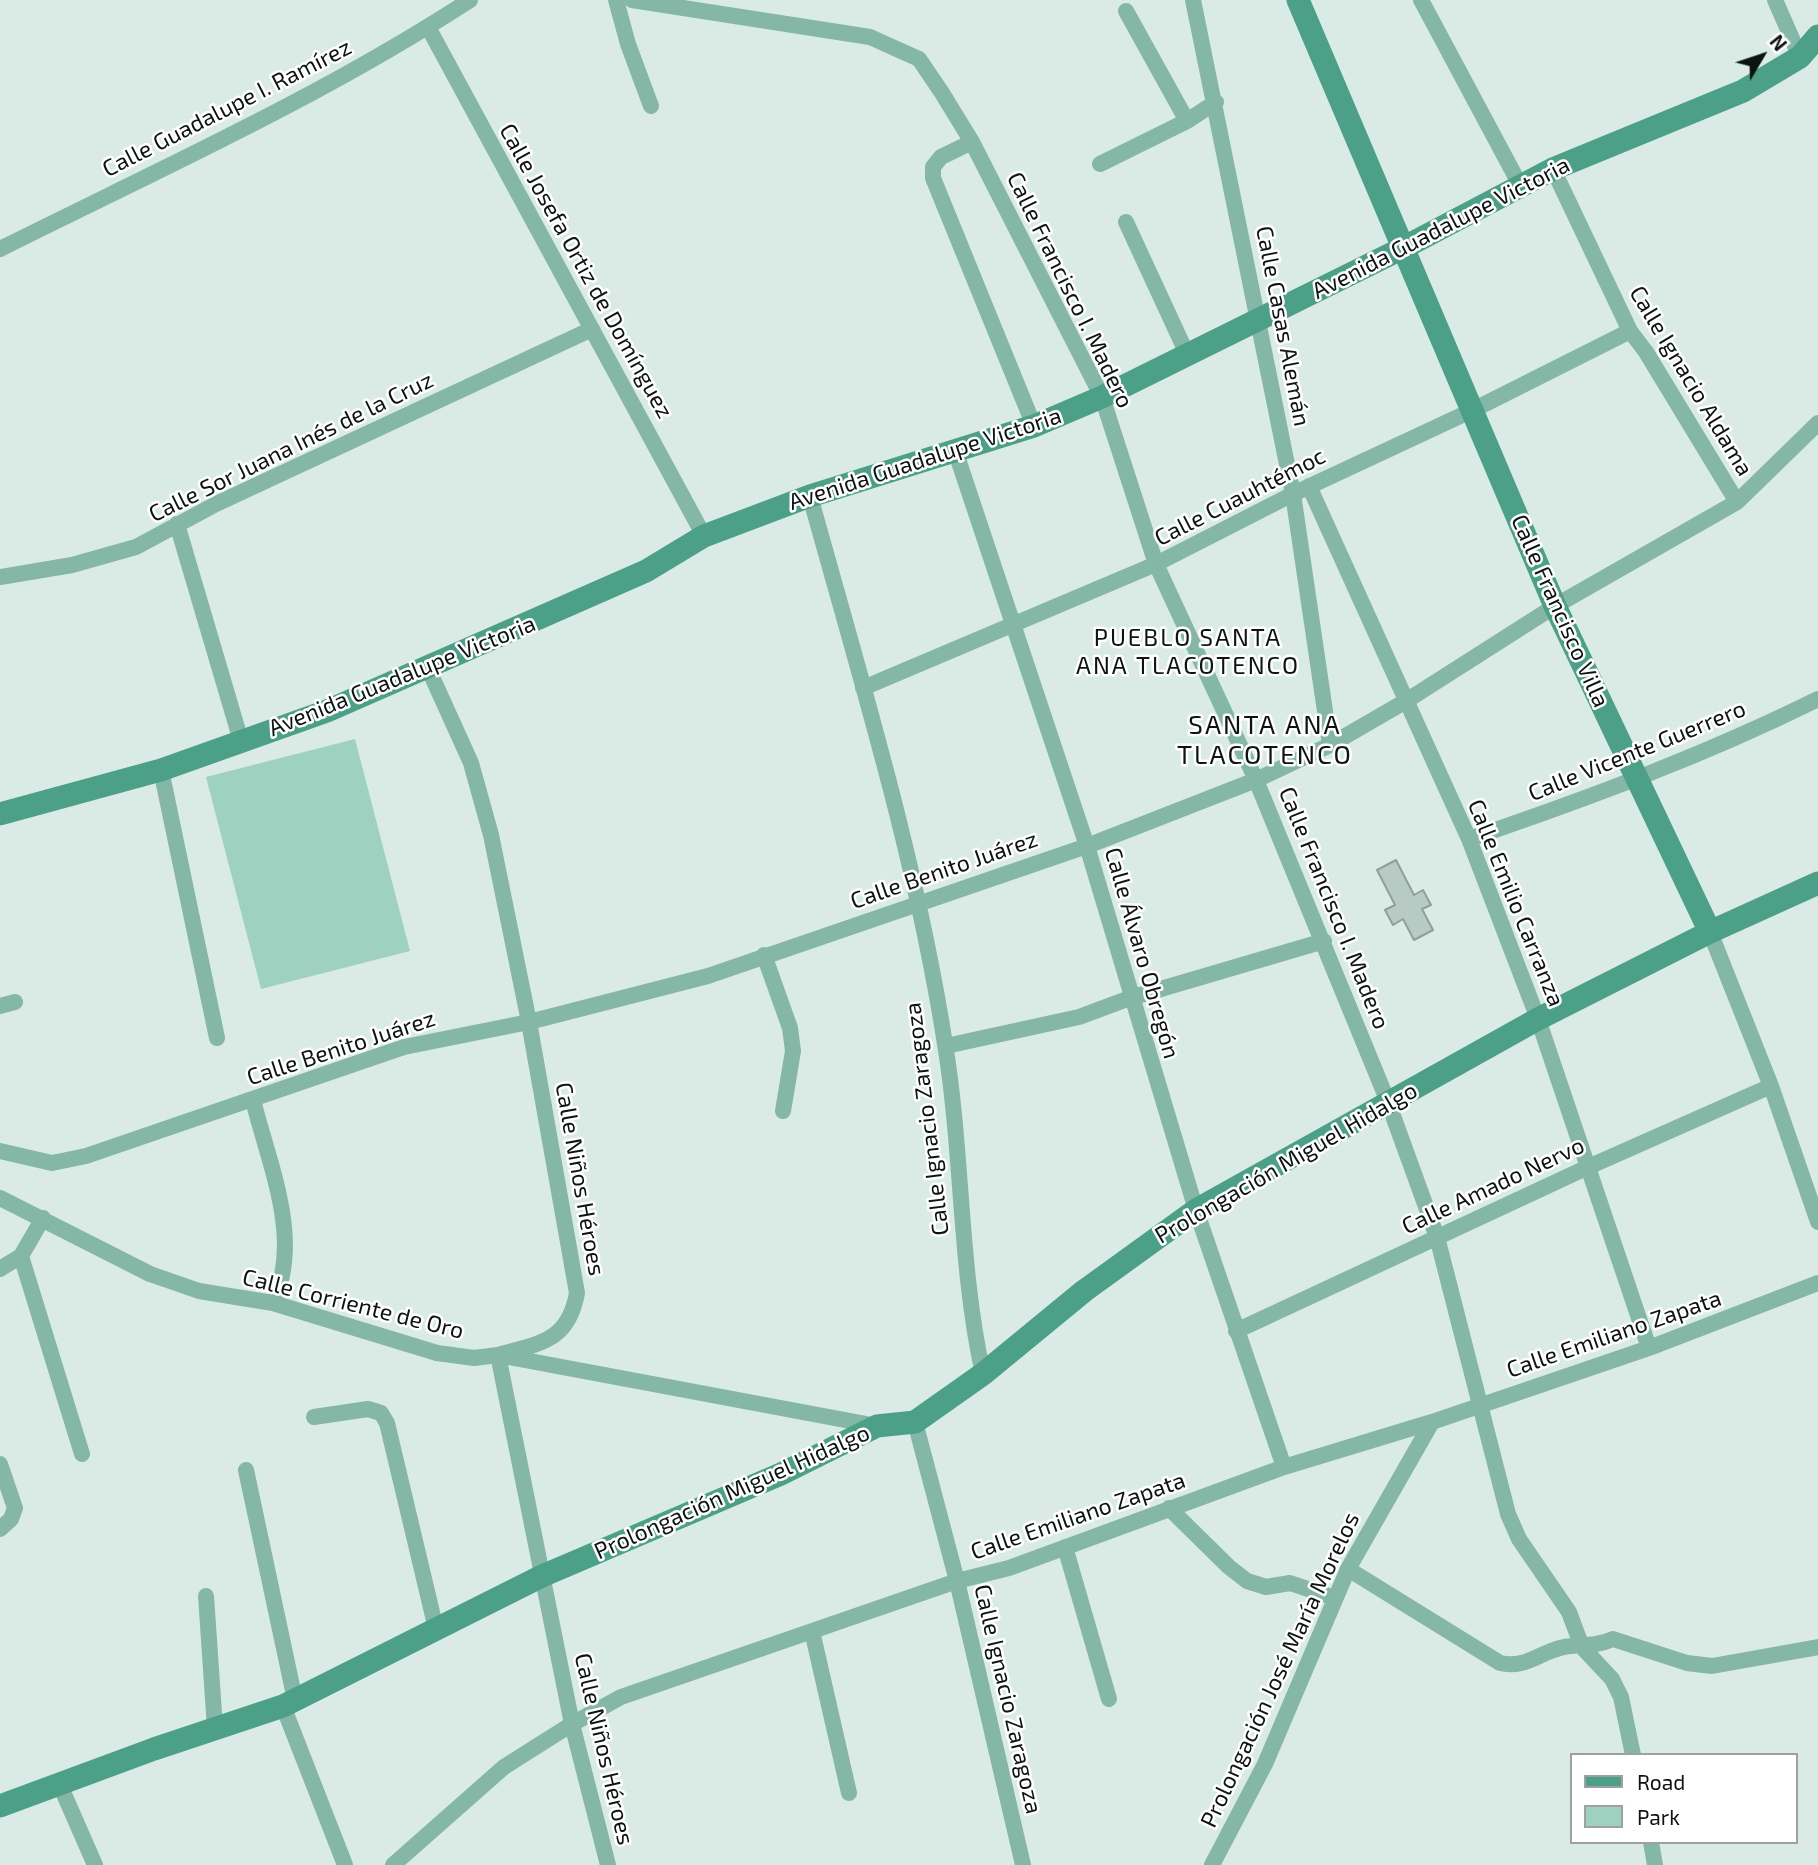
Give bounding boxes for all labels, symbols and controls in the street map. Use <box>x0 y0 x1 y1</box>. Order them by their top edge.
north arrow <box>1727 21 1797 91</box>
text: N <box>1765 30 1792 55</box>
street label: Calle Guadalupe I. Ramírez <box>98 33 356 183</box>
street label: Calle Josefa Ortiz de Domínguez <box>493 119 679 423</box>
street label: Avenida Guadalupe Victoria <box>1308 151 1574 305</box>
street label: Calle Francisco I. Madero <box>1001 168 1139 412</box>
street label: Calle Casas Alemán <box>1250 224 1316 428</box>
street label: Calle Ignacio Aldama <box>1623 281 1759 481</box>
street label: Calle Sor Juana Inés de la Cruz <box>144 366 438 528</box>
street label: Avenida Guadalupe Victoria <box>785 402 1065 516</box>
street label: Calle Cuauhtémoc <box>1150 442 1330 552</box>
street label: Calle Francisco Villa <box>1505 510 1615 712</box>
street label: Avenida Guadalupe Victoria <box>265 610 539 742</box>
district label: PUEBLO SANTA ANA TLACOTENCO <box>1078 624 1298 680</box>
street label: Calle Vicente Guerrero <box>1524 695 1750 807</box>
district label: SANTA ANA TLACOTENCO <box>1178 709 1352 770</box>
street label: Calle Francisco I. Madero <box>1273 783 1395 1033</box>
street label: Calle Emilio Carranza <box>1462 795 1570 1011</box>
street label: Calle Benito Juárez <box>847 825 1041 915</box>
street label: Calle Álvaro Obregón <box>1099 844 1185 1062</box>
street label: Calle Ignacio Zaragoza <box>899 1001 955 1237</box>
street label: Calle Benito Juárez <box>243 1005 439 1091</box>
street label: Prolongación Miguel Hidalgo <box>1150 1076 1422 1250</box>
street label: Calle Niños Héroes <box>549 1080 611 1278</box>
street label: Calle Amado Nervo <box>1397 1132 1589 1240</box>
street label: Calle Corriente de Oro <box>239 1263 467 1345</box>
street label: Calle Emiliano Zapata <box>1503 1284 1725 1384</box>
street label: Prolongación Miguel Hidalgo <box>590 1419 874 1565</box>
street label: Calle Emiliano Zapata <box>967 1466 1189 1566</box>
street label: Prolongación José María Morelos <box>1195 1508 1365 1832</box>
street label: Calle Ignacio Zaragoza <box>968 1582 1048 1816</box>
street label: Calle Niños Héroes <box>569 1651 639 1847</box>
legend <box>1570 1753 1797 1844</box>
text: Road <box>1637 1769 1685 1794</box>
text: Park <box>1637 1804 1680 1829</box>

